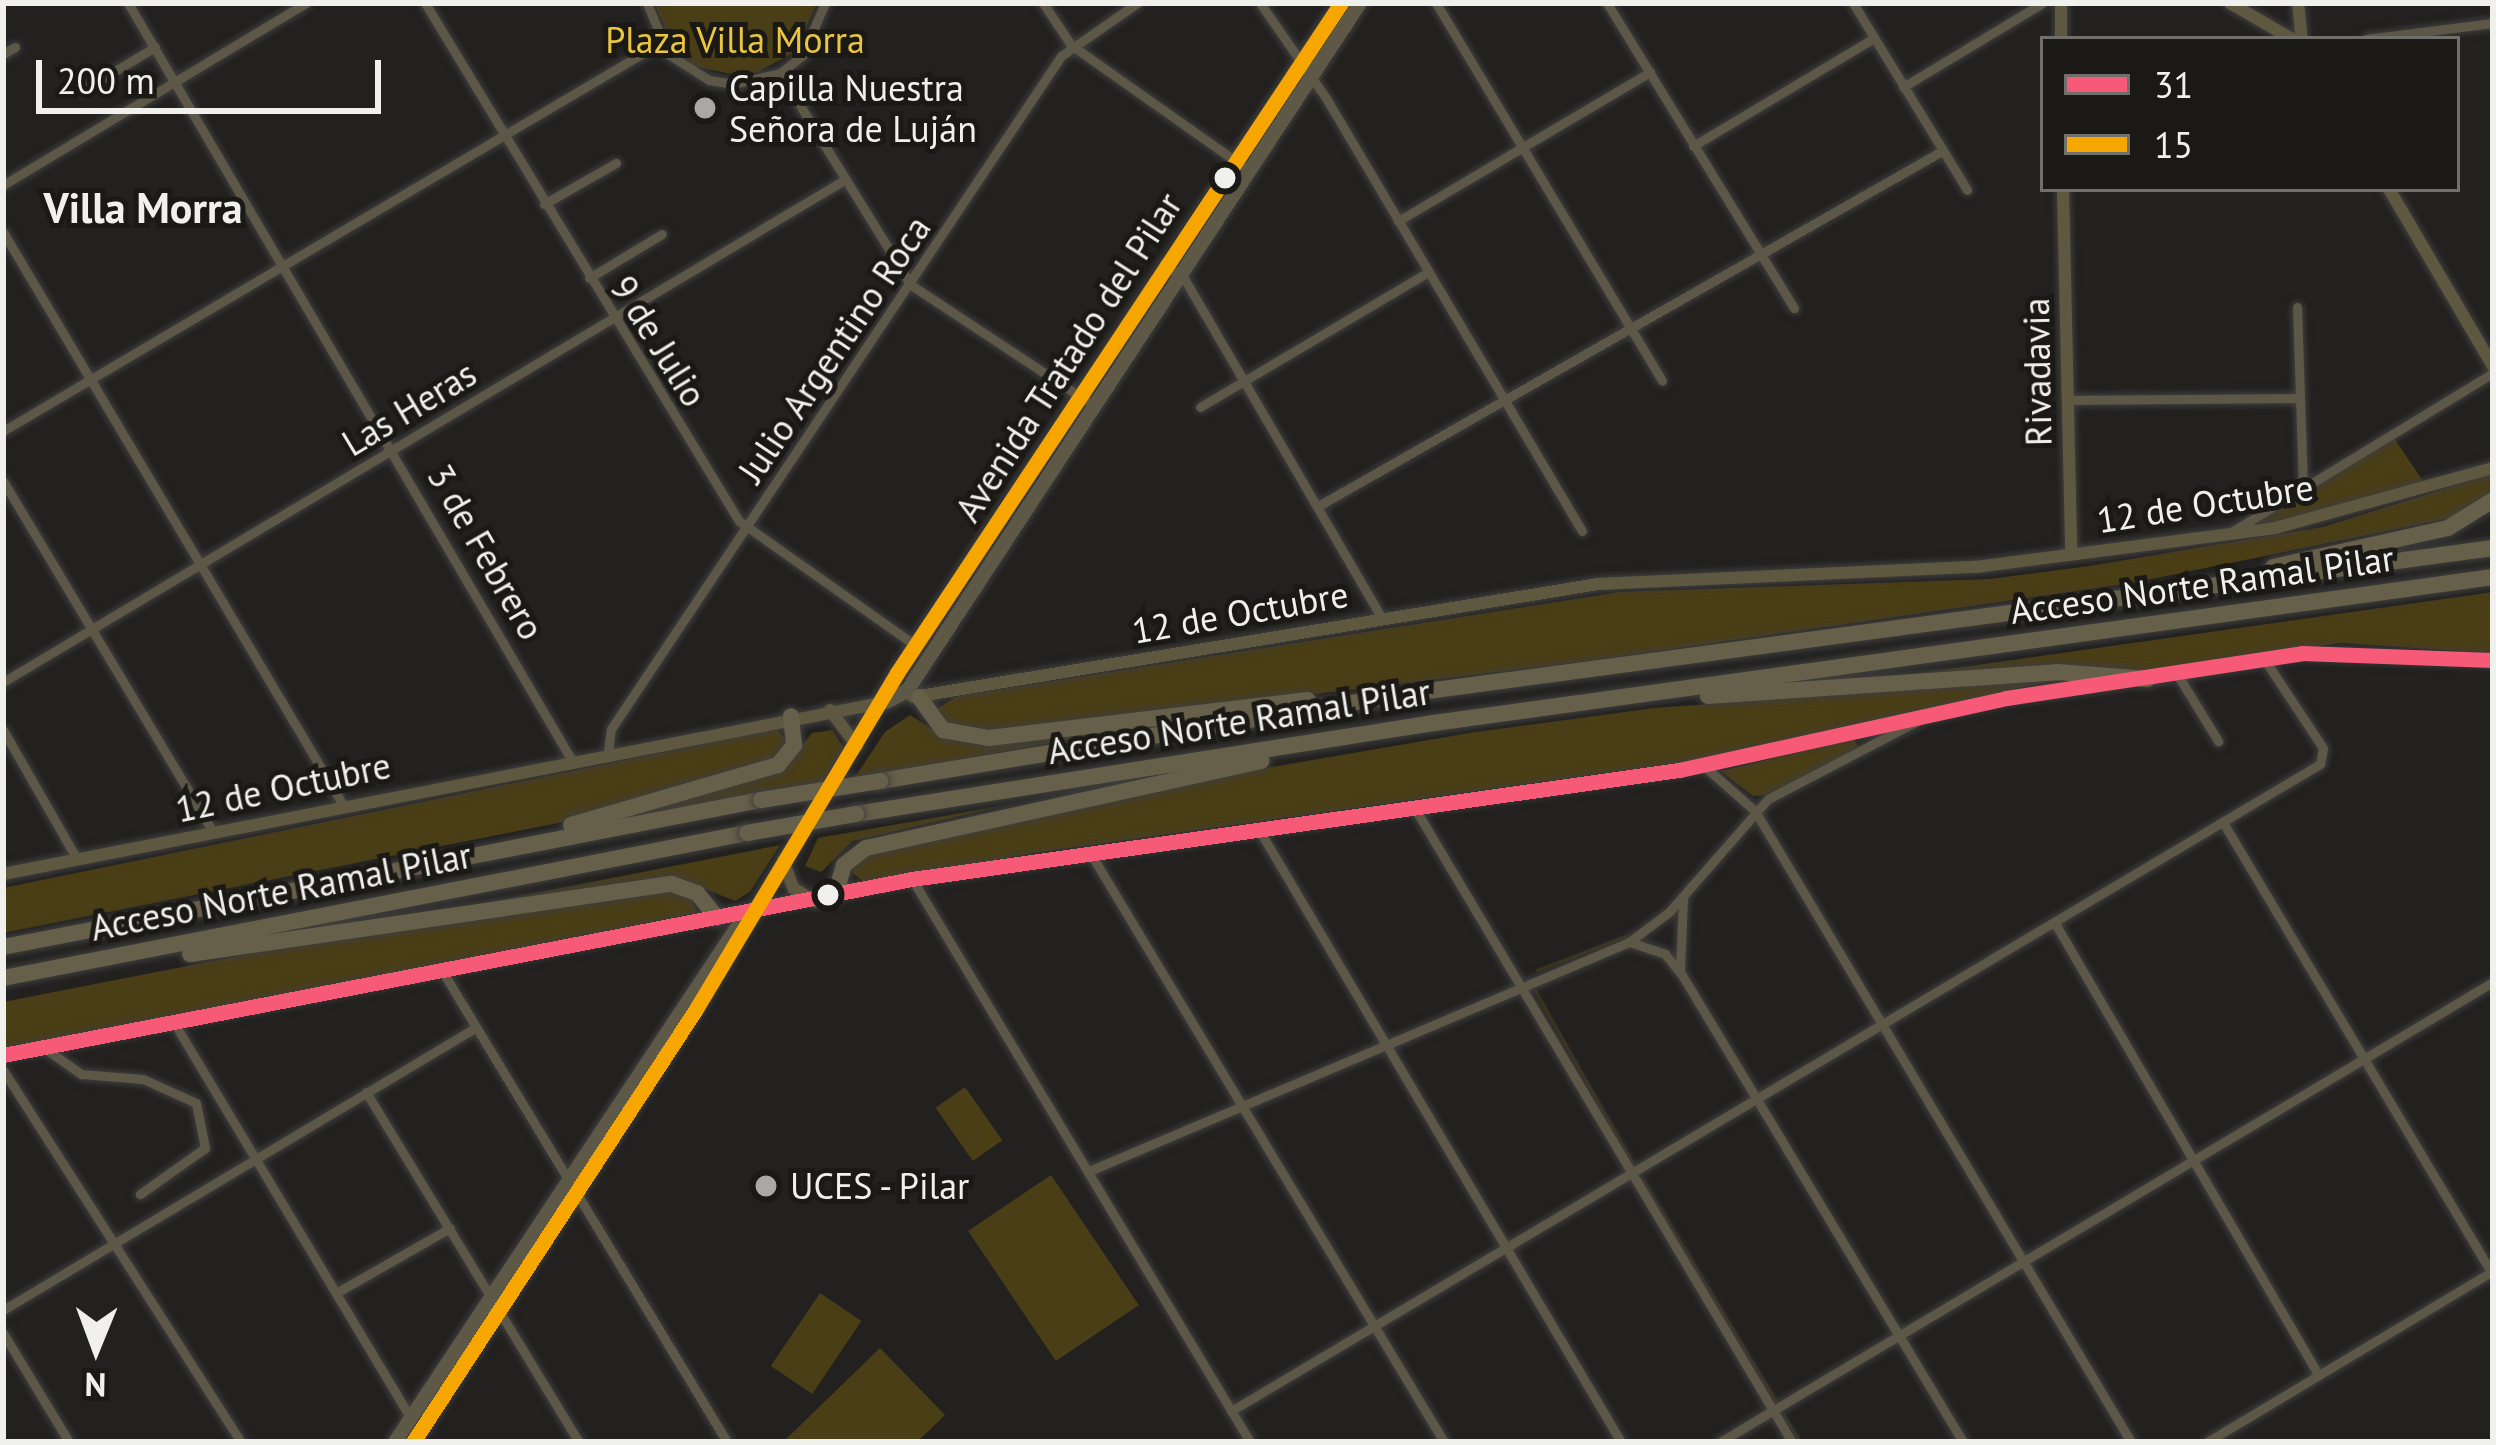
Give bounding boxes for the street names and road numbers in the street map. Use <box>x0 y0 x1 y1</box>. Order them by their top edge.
street label: Avenida Tratado del Pilar <box>945 184 1191 530</box>
street label: Julio Argentino Roca <box>729 207 939 491</box>
street label: 9 de Julio <box>602 268 716 414</box>
street label: Rivadavia <box>2014 297 2060 447</box>
street label: Las Heras <box>334 351 484 465</box>
street label: 3 de Febrero <box>419 457 553 647</box>
street label: 12 de Octubre <box>2094 465 2316 541</box>
street label: Acceso Norte Ramal Pilar <box>2007 536 2397 632</box>
street label: 12 de Octubre <box>1129 572 1351 652</box>
street label: Acceso Norte Ramal Pilar <box>1045 669 1433 773</box>
street label: 12 de Octubre <box>172 743 394 831</box>
street label: Acceso Norte Ramal Pilar <box>87 833 475 949</box>

